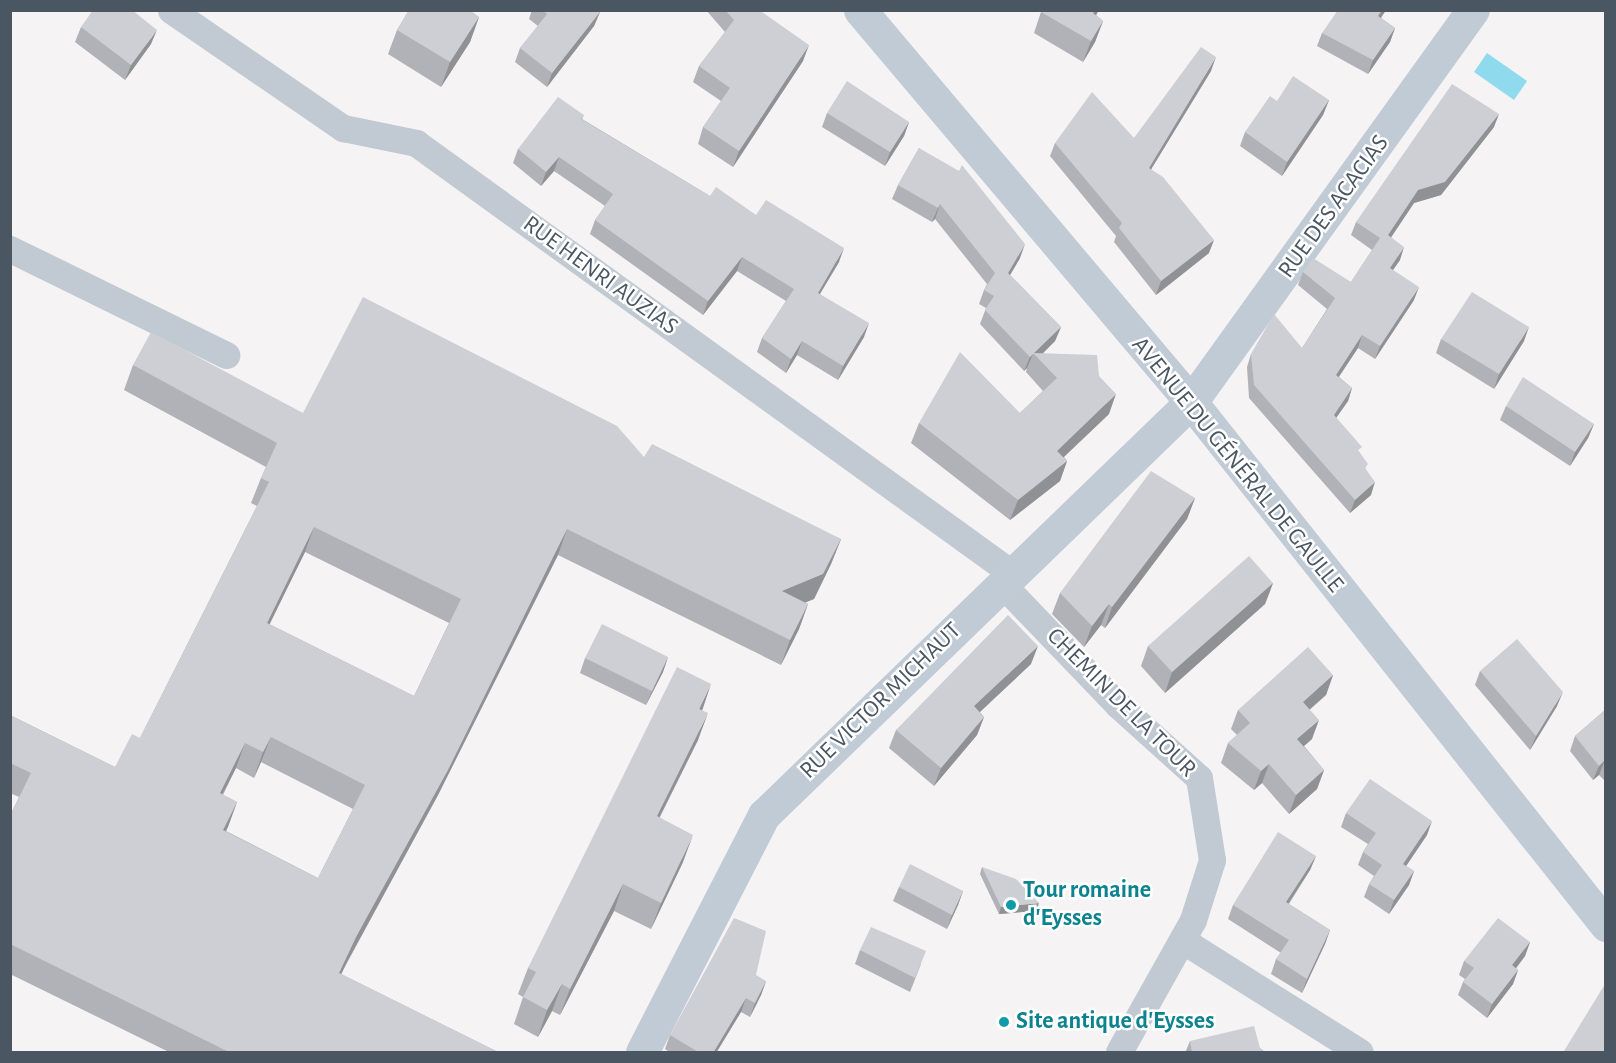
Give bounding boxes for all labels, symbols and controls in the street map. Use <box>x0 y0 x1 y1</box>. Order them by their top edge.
street label: RUE DES ACACIAS <box>1273 130 1395 284</box>
street label: RUE HENRI AUZIAS <box>517 210 683 342</box>
street label: AVENUE DU GÉNÉRAL DE GAULLE <box>1125 331 1349 599</box>
street label: RUE VICTOR MICHAUT <box>794 617 968 785</box>
street label: CHEMIN DE LA TOUR <box>1040 622 1202 784</box>
place label: Tour romaine d'Eysses <box>1023 877 1151 933</box>
marker: Tour romaine d'Eysses <box>1004 898 1018 912</box>
place label: Site antique d'Eysses <box>1016 1008 1214 1036</box>
marker: Site antique d'Eysses <box>997 1015 1011 1029</box>

